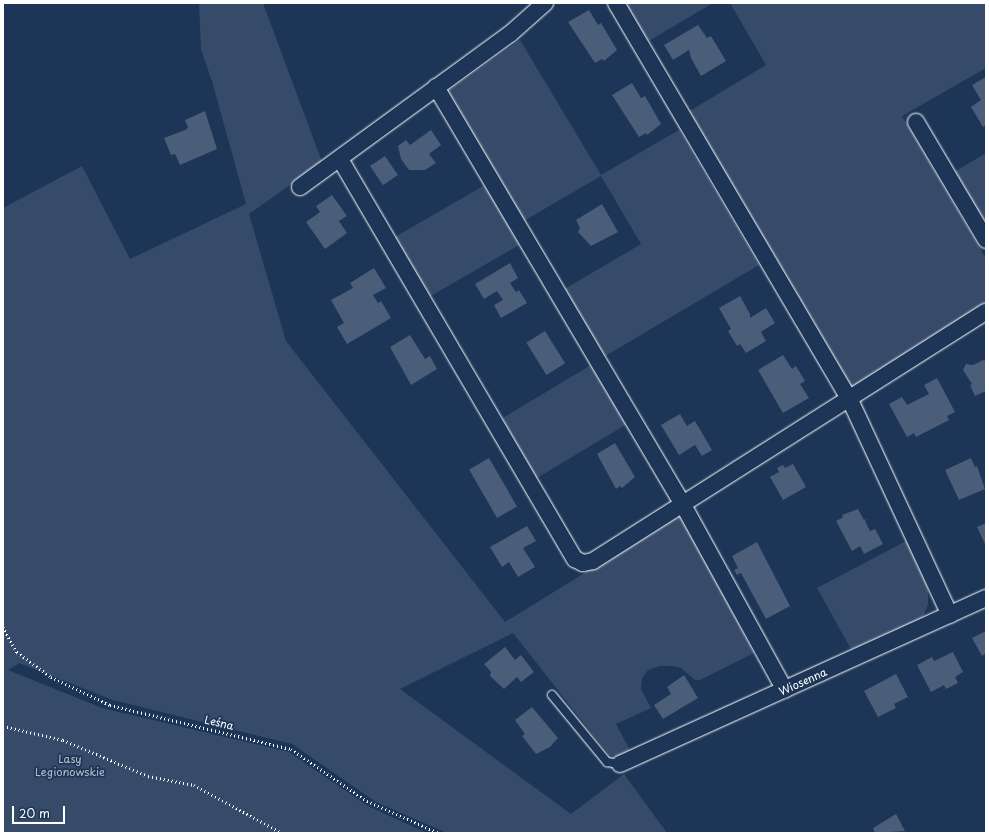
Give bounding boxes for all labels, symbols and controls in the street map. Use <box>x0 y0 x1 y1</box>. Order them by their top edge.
street label: Wiosenna <box>777 666 829 698</box>
street label: Leśna <box>203 713 235 733</box>
park label: Lasy Legionowskie <box>35 753 105 779</box>
scale bar <box>14 798 67 824</box>
text: 20 m <box>19 804 50 822</box>

